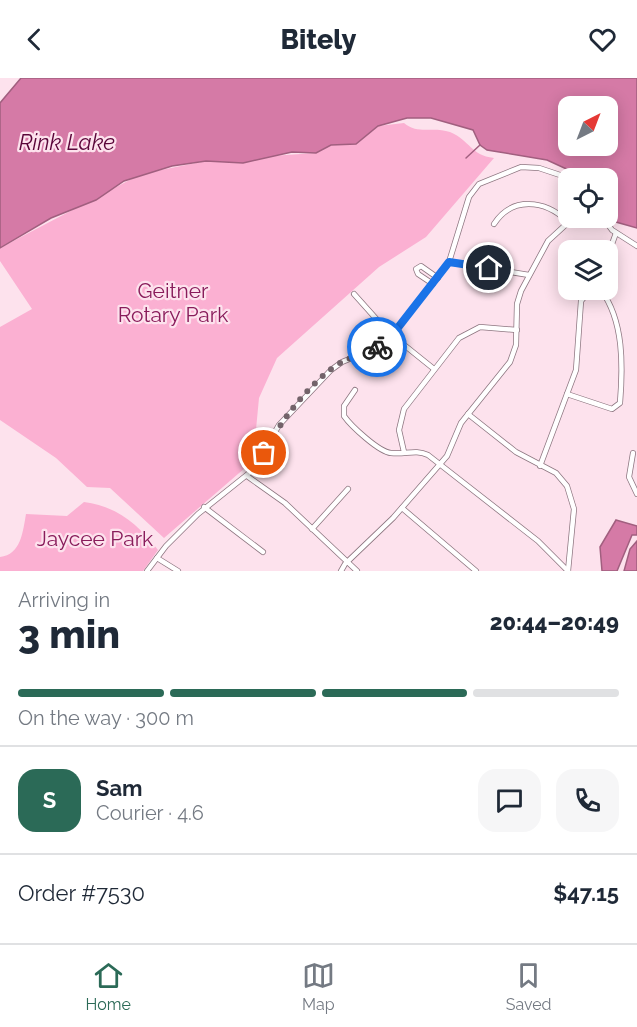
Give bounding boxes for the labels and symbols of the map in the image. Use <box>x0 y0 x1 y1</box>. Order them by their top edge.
north arrow <box>558 96 618 156</box>
water label: Rink Lake <box>19 129 115 155</box>
pin <box>463 242 514 293</box>
park label: Geitner Rotary Park <box>118 278 228 327</box>
courier <box>347 317 407 377</box>
pin <box>238 427 289 478</box>
park label: Jaycee Park <box>37 526 153 551</box>

